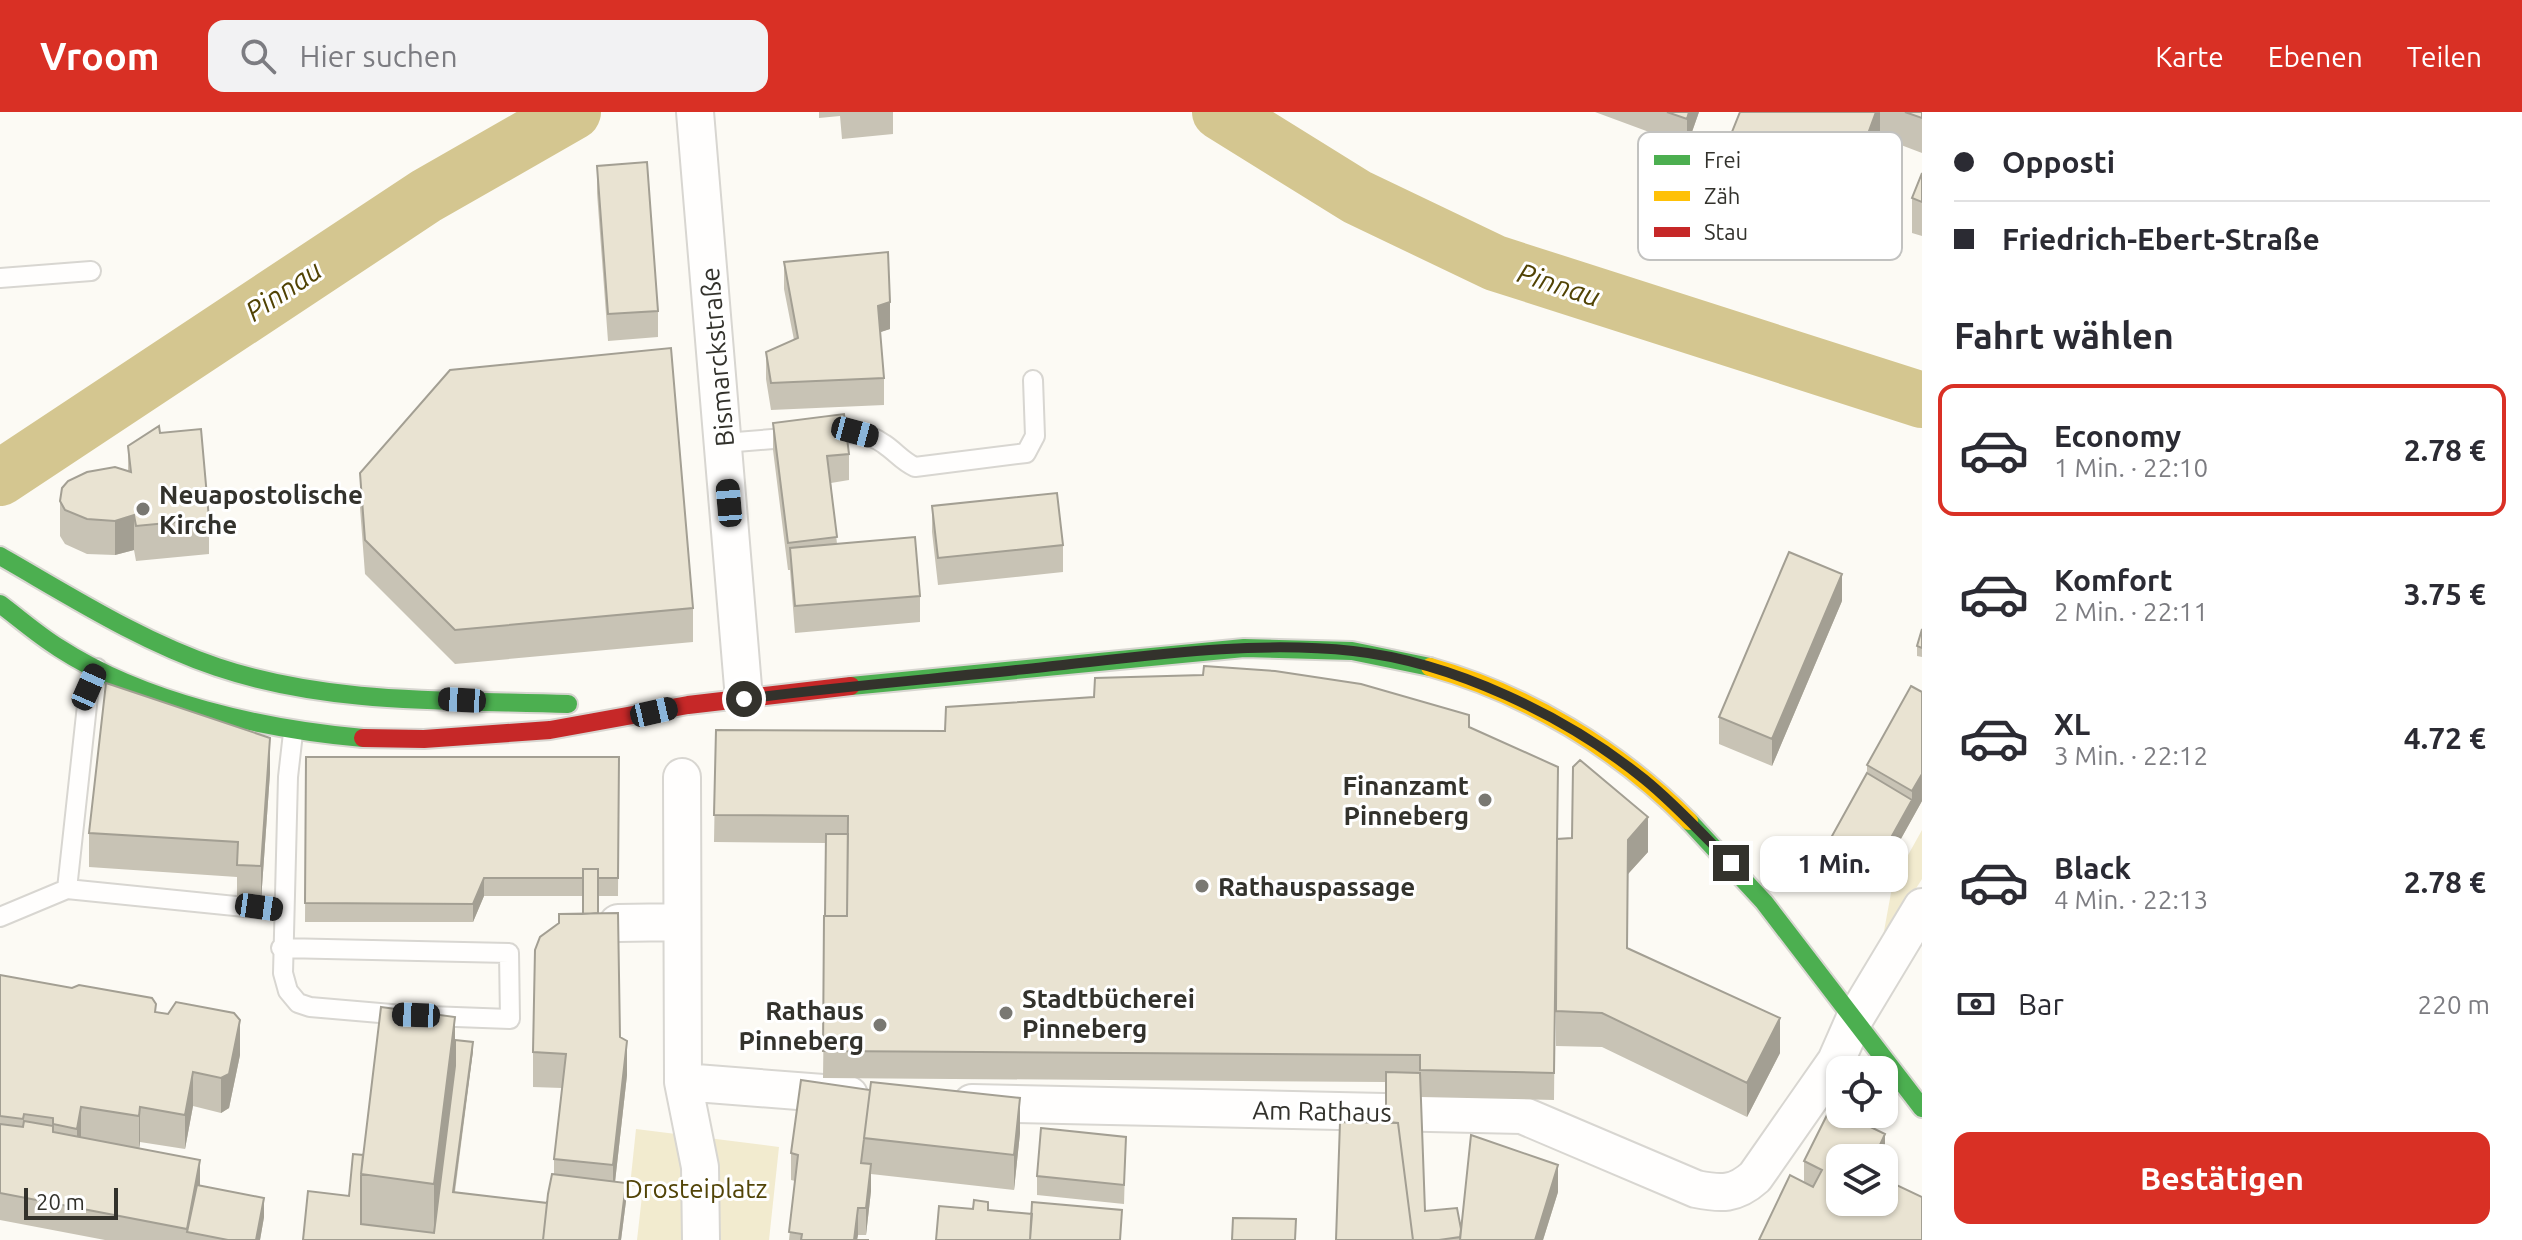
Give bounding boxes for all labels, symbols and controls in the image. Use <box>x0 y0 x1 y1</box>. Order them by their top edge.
search box <box>208 20 768 92</box>
icon: search <box>236 34 280 78</box>
text: Vroom <box>40 35 160 77</box>
text: Hier suchen <box>300 39 458 73</box>
text: Karte <box>2155 41 2224 72</box>
text: Ebenen <box>2268 41 2363 72</box>
text: Teilen <box>2407 41 2482 72</box>
legend <box>1638 132 1902 260</box>
text: Opposti <box>2002 145 2115 179</box>
text: Frei <box>1704 147 1741 172</box>
text: Zäh <box>1704 183 1740 208</box>
text: Stau <box>1704 219 1748 244</box>
text: Friedrich-Ebert-Straße <box>2002 222 2320 256</box>
water label: Pinnau <box>239 253 327 327</box>
water label: Pinnau <box>1514 256 1604 312</box>
street label: Bismarckstraße <box>695 266 739 448</box>
text: Fahrt wählen <box>1954 315 2174 356</box>
car <box>829 414 881 450</box>
icon: car <box>1958 414 2030 486</box>
text: Economy <box>2054 419 2181 453</box>
text: 2.78 € <box>2404 433 2486 467</box>
text: 1 Min. · 22:10 <box>2054 453 2208 482</box>
car <box>715 478 743 528</box>
place label: Neuapostolische Kirche <box>159 480 363 539</box>
marker: Neuapostolische Kirche <box>134 500 152 518</box>
icon: car <box>1958 558 2030 630</box>
text: Komfort <box>2054 563 2172 597</box>
text: 3.75 € <box>2404 577 2486 611</box>
text: 2 Min. · 22:11 <box>2054 597 2208 626</box>
car <box>68 660 110 714</box>
route start <box>726 681 762 717</box>
car <box>437 687 487 713</box>
car <box>628 695 680 729</box>
icon: car <box>1958 702 2030 774</box>
text: XL <box>2054 707 2090 741</box>
text: 4.72 € <box>2404 721 2486 755</box>
text: 3 Min. · 22:12 <box>2054 741 2208 770</box>
place label: Finanzamt Pinneberg <box>1342 771 1469 830</box>
marker: Finanzamt Pinneberg <box>1476 791 1494 809</box>
callout: 1 Min. <box>1759 835 1907 891</box>
route end <box>1713 845 1749 881</box>
icon: car <box>1958 846 2030 918</box>
text: 1 Min. <box>1798 849 1870 878</box>
text: Black <box>2054 851 2131 885</box>
text: 2.78 € <box>2404 865 2486 899</box>
place label: Rathauspassage <box>1218 872 1415 901</box>
marker: Rathauspassage <box>1193 877 1211 895</box>
text: 4 Min. · 22:13 <box>2054 885 2208 914</box>
car <box>234 892 284 922</box>
icon: cash <box>1954 982 1998 1026</box>
place label: Stadtbücherei Pinneberg <box>1022 984 1195 1043</box>
text: Bar <box>2018 987 2064 1021</box>
text: 220 m <box>2418 990 2490 1019</box>
place label: Rathaus Pinneberg <box>739 996 864 1055</box>
car <box>392 1002 440 1028</box>
marker: Stadtbücherei Pinneberg <box>997 1004 1015 1022</box>
marker: Rathaus Pinneberg <box>871 1016 889 1034</box>
map controls <box>1826 1056 1898 1216</box>
button: locate <box>1826 1056 1898 1128</box>
street label: Am Rathaus <box>1252 1095 1392 1127</box>
button: Bestätigen <box>1954 1132 2490 1224</box>
button: layers <box>1826 1144 1898 1216</box>
park label: Drosteiplatz <box>624 1174 768 1203</box>
scale bar <box>24 1184 118 1220</box>
text: 20 m <box>36 1189 85 1214</box>

